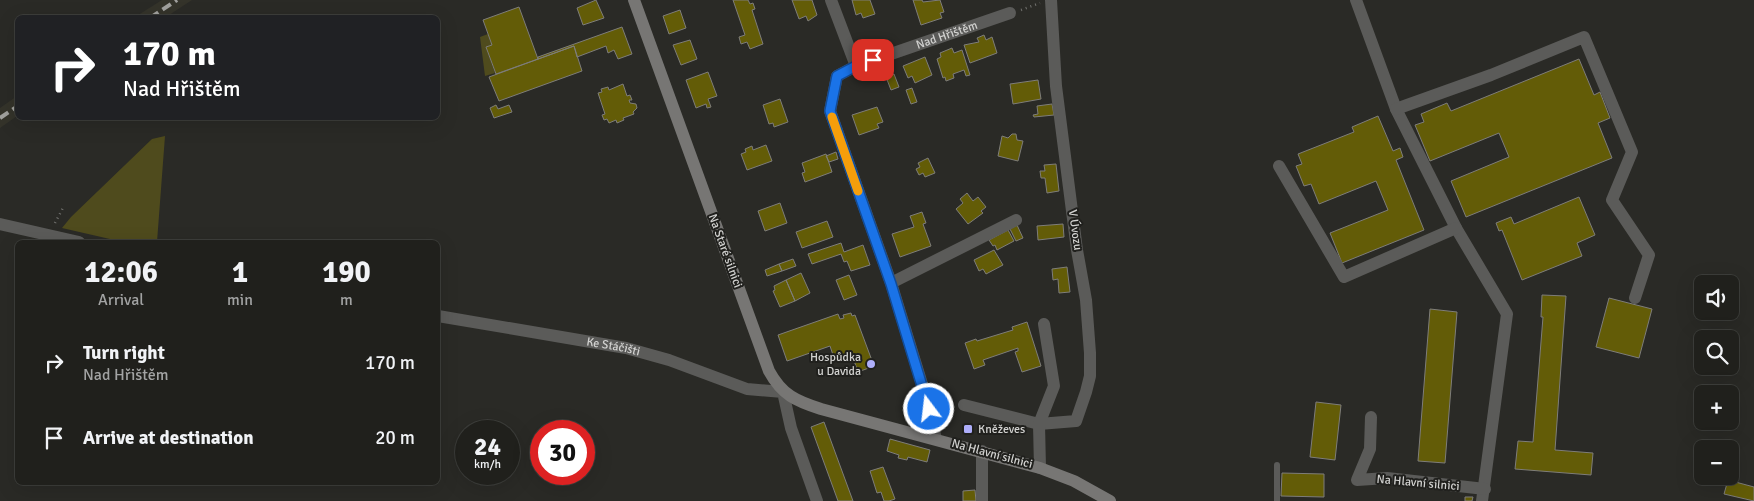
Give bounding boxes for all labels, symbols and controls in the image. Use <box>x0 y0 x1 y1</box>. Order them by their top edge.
street label: Nad Hřištěm <box>914 17 980 52</box>
text: 170 m <box>123 32 216 75</box>
icon: right <box>40 35 105 100</box>
pin <box>852 39 894 81</box>
icon: arrive <box>859 46 887 74</box>
text: Nad Hřištěm <box>123 75 240 102</box>
street label: V Úvozu <box>1065 209 1085 251</box>
street label: Na Staré silnici <box>705 212 745 290</box>
text: 12:06 <box>84 254 158 291</box>
text: 1 <box>232 254 248 291</box>
text: 190 <box>322 254 371 291</box>
map controls <box>1694 275 1739 485</box>
button: sound <box>1694 275 1739 320</box>
text: Arrival <box>98 290 144 310</box>
text: min <box>227 290 253 310</box>
text: m <box>340 290 353 310</box>
button: search <box>1694 330 1739 375</box>
street label: Ke Stáčišti <box>585 334 642 359</box>
text: Turn right <box>83 341 165 365</box>
icon: right <box>40 349 68 377</box>
place label: Hospůdka u Davida <box>810 350 861 379</box>
text: 170 m <box>365 351 415 375</box>
marker: Hospůdka u Davida <box>865 358 877 370</box>
text: Nad Hřištěm <box>83 365 168 385</box>
position arrow <box>902 382 954 434</box>
button: + <box>1694 385 1739 430</box>
speed limit sign: 30 <box>530 420 595 485</box>
place label: Kněževes <box>978 422 1025 437</box>
marker: Kněževes <box>962 423 974 435</box>
icon: arrive <box>40 424 68 452</box>
text: Arrive at destination <box>83 426 254 450</box>
text: 20 m <box>375 426 415 450</box>
text: 24 <box>474 431 501 462</box>
street label: Na Hlavní silnici <box>950 436 1034 472</box>
button: − <box>1694 440 1739 485</box>
text: km/h <box>474 457 501 472</box>
street label: Na Hlavní silnici <box>1376 472 1460 494</box>

